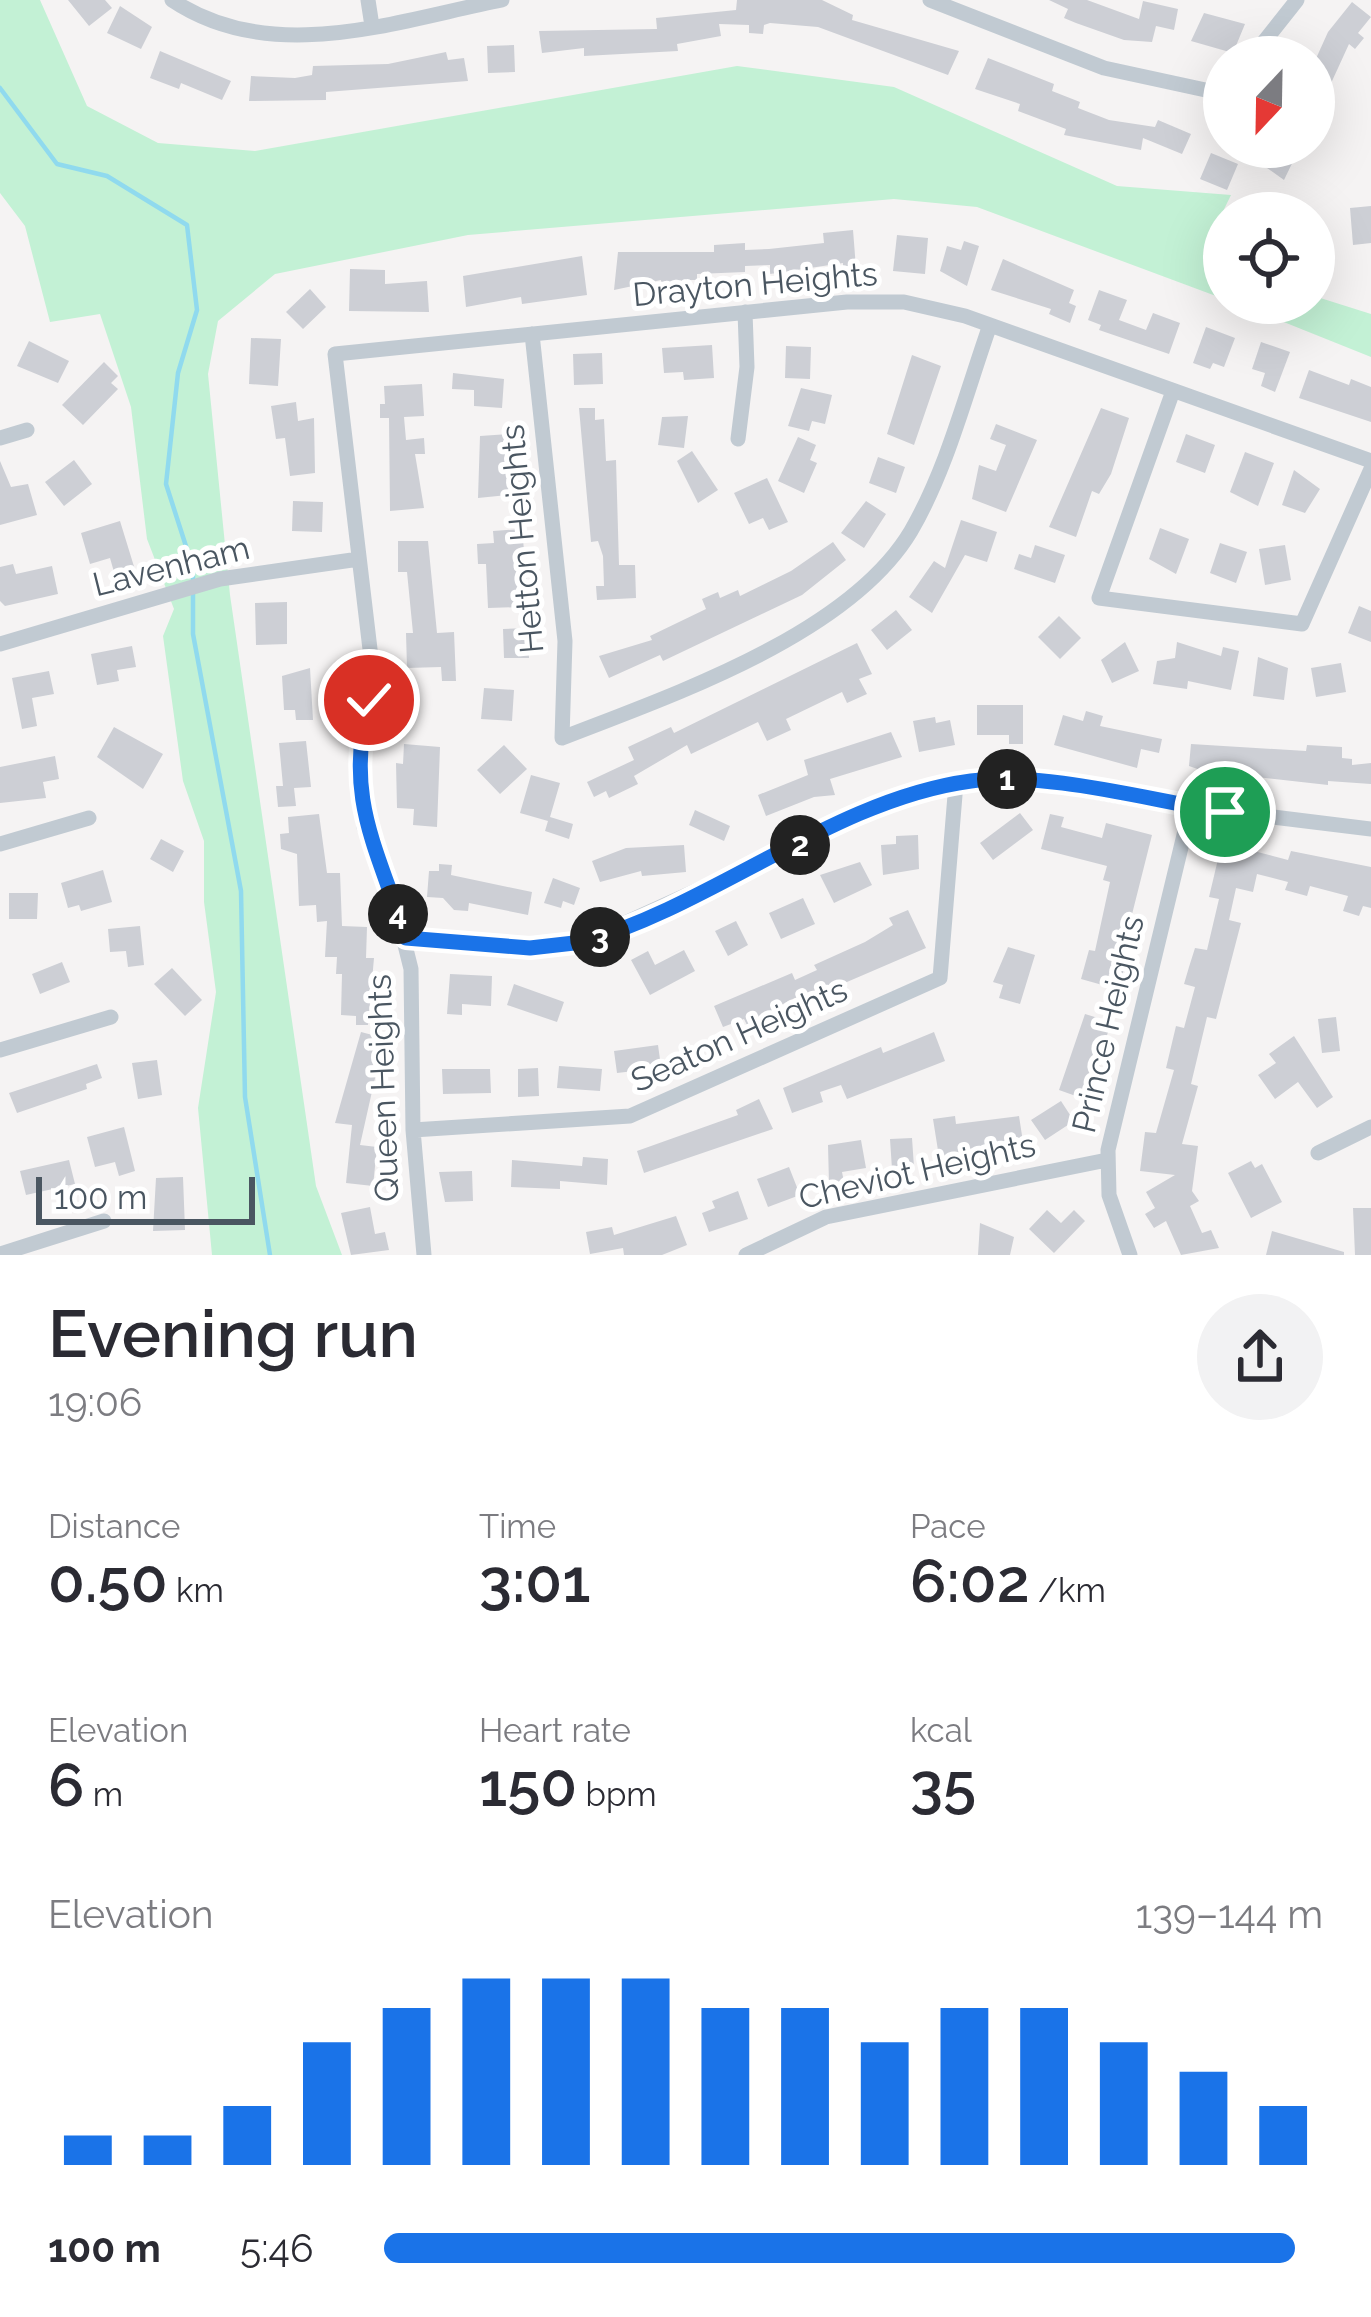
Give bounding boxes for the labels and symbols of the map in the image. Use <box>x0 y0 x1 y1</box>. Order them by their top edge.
north arrow <box>1203 36 1335 168</box>
street label: Drayton Heights <box>631 254 879 314</box>
street label: Hetton Heights <box>493 423 551 655</box>
street label: Lavenham <box>89 528 253 604</box>
pin <box>318 649 420 751</box>
pin: 1 <box>977 749 1037 809</box>
pin <box>1174 761 1276 863</box>
pin: 2 <box>770 815 830 875</box>
pin: 4 <box>368 884 428 944</box>
pin: 3 <box>570 907 630 967</box>
street label: Prince Heights <box>1064 912 1152 1136</box>
street label: Seaton Heights <box>625 970 853 1100</box>
street label: Queen Heights <box>360 973 406 1203</box>
street label: Cheviot Heights <box>795 1125 1039 1217</box>
scale bar <box>36 1171 255 1224</box>

